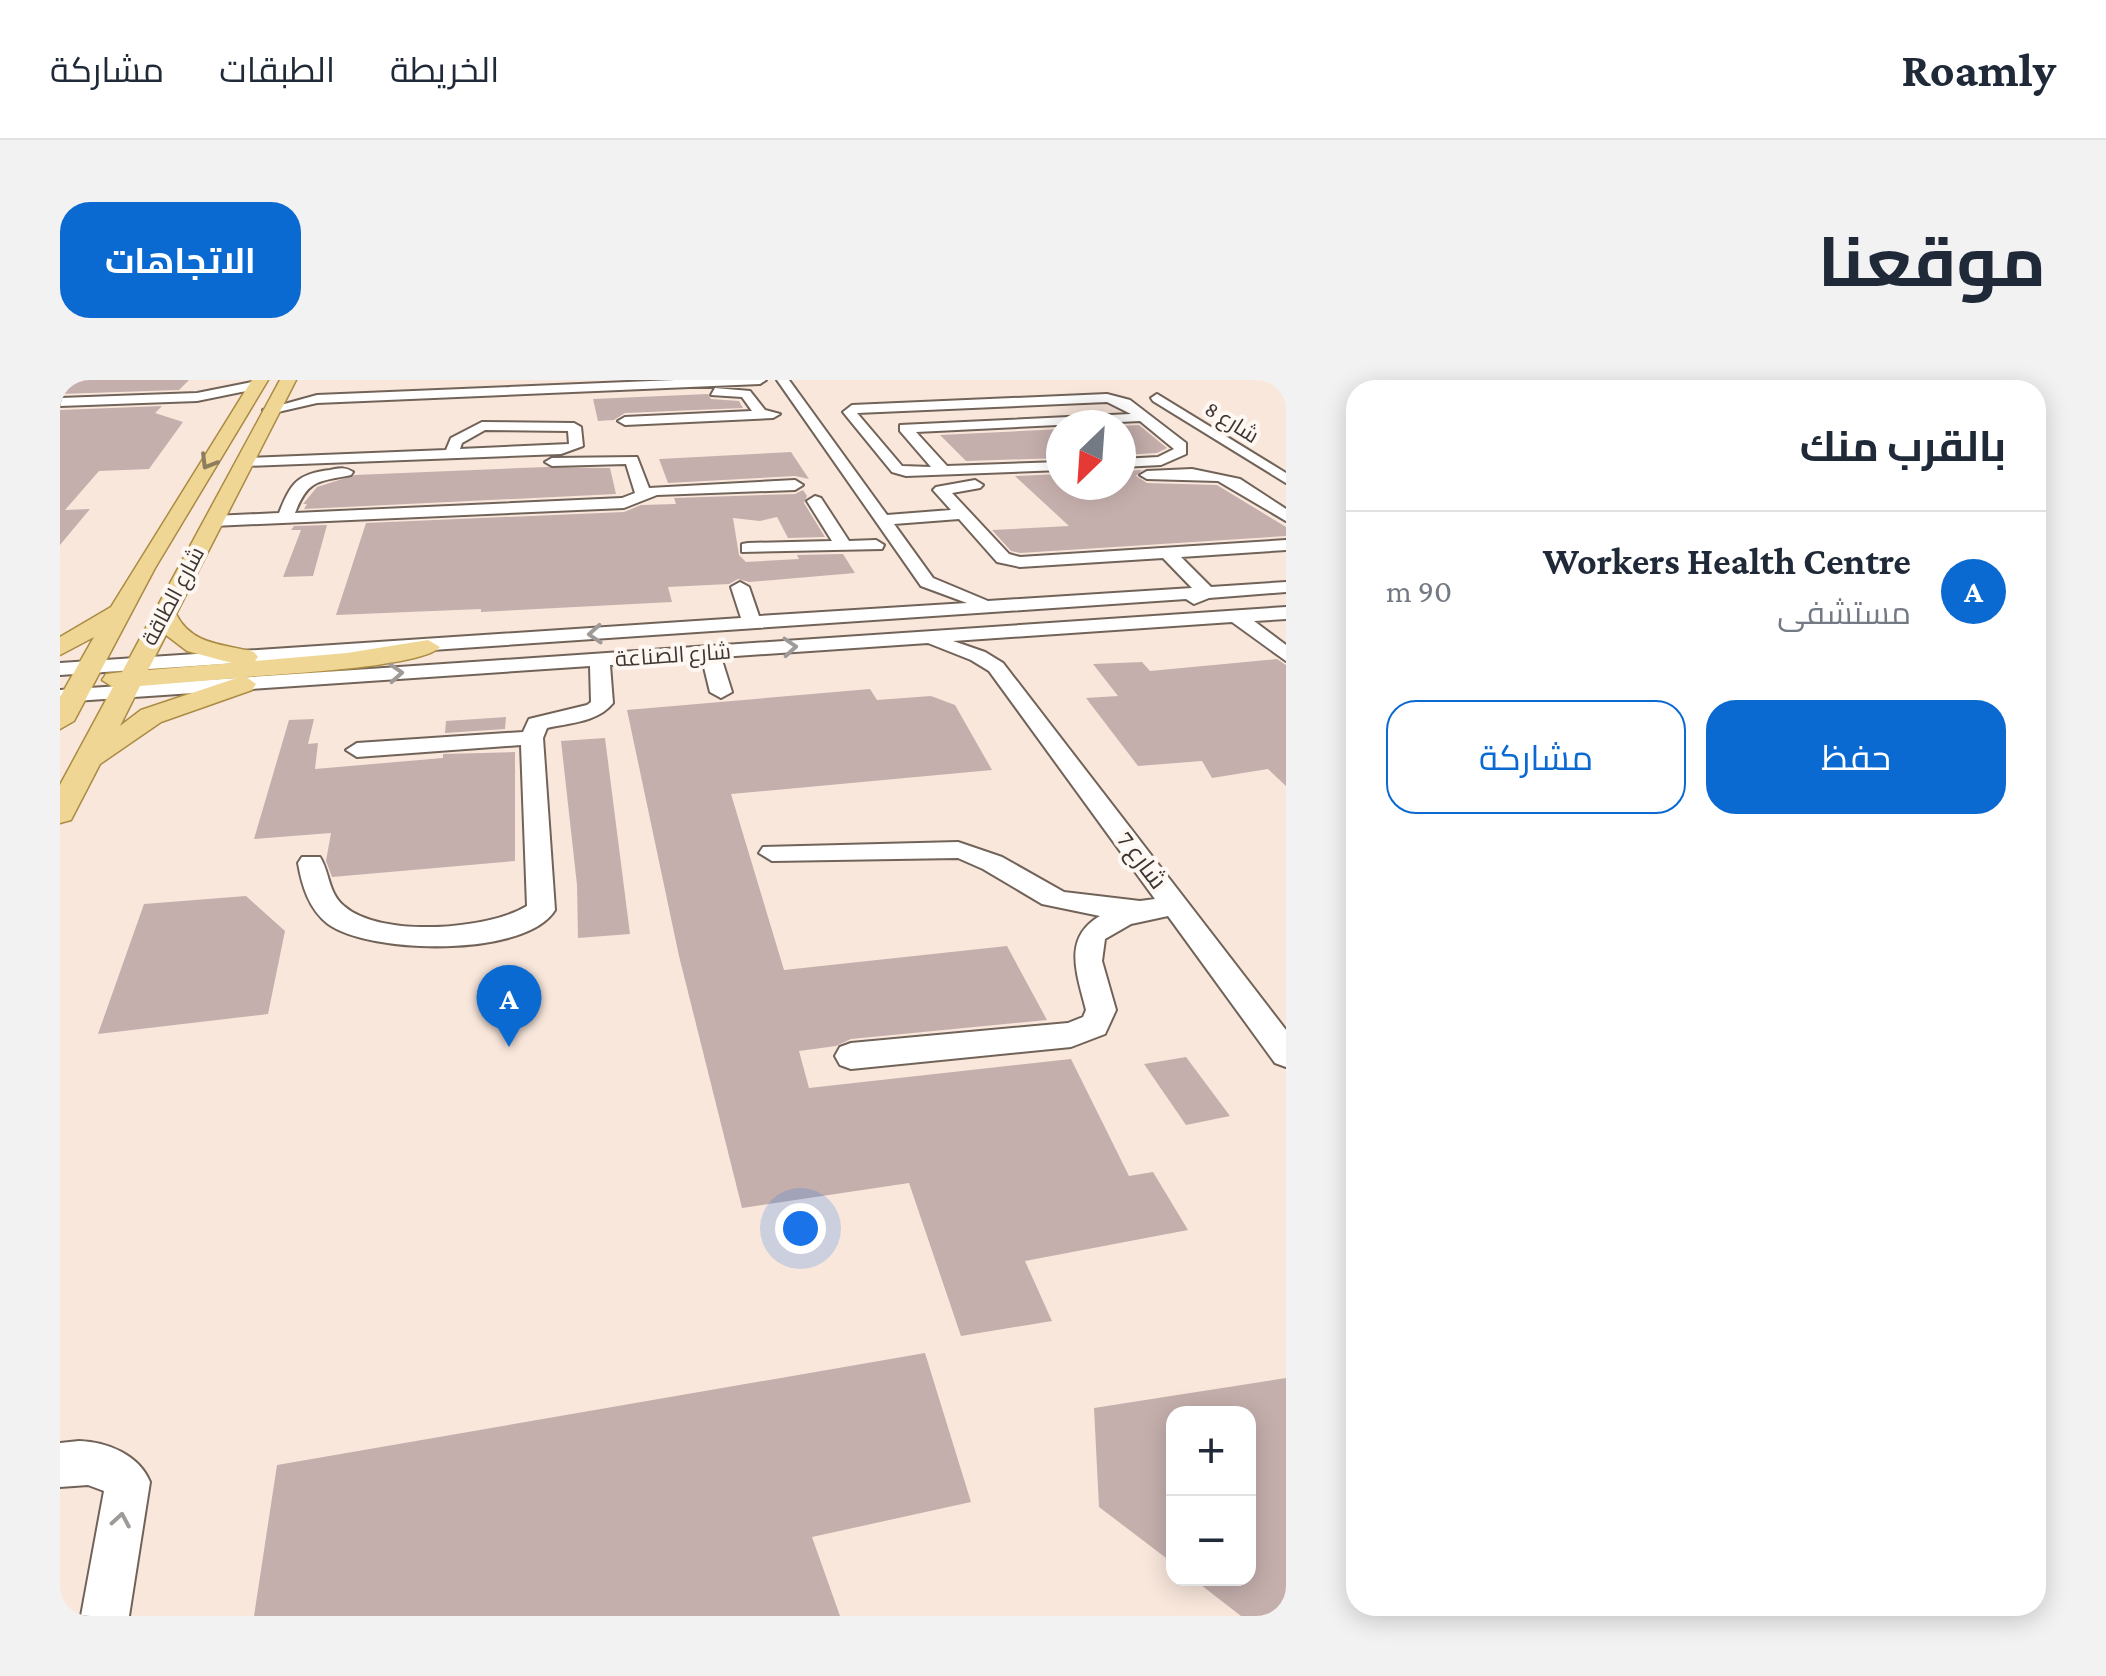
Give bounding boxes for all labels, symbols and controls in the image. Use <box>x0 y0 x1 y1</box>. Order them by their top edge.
text: Roamly <box>1901 43 2056 96</box>
text: مشاركة <box>50 51 164 90</box>
text: الطبقات <box>219 51 335 90</box>
text: الخريطة <box>390 51 499 90</box>
button: الاتجاهات <box>60 202 301 318</box>
text: موقعنا <box>1818 223 2046 301</box>
street label: شارع 8 <box>1199 396 1263 450</box>
north arrow <box>1046 410 1136 500</box>
text: بالقرب منك <box>1800 423 2006 470</box>
one-way arrow <box>201 451 220 469</box>
text: Workers Health Centre <box>1543 540 1911 582</box>
street label: شارع الطاقة <box>137 543 211 650</box>
text: 90 m <box>1386 573 1452 609</box>
text: A <box>1964 573 1983 609</box>
text: مستشفى <box>1777 595 1911 631</box>
one-way arrow <box>587 623 603 644</box>
one-way arrow <box>783 637 799 658</box>
street label: شارع الصناعة <box>614 638 732 674</box>
one-way arrow <box>388 663 404 684</box>
button: مشاركة <box>1386 700 1686 814</box>
button: حفظ <box>1706 700 2006 814</box>
street label: شارع 7 <box>1109 826 1172 896</box>
pin: A <box>476 964 542 1047</box>
your location <box>775 1203 826 1254</box>
map controls <box>1166 1406 1256 1586</box>
button: + <box>1166 1406 1256 1496</box>
button: − <box>1166 1496 1256 1586</box>
one-way arrow <box>110 1512 131 1528</box>

